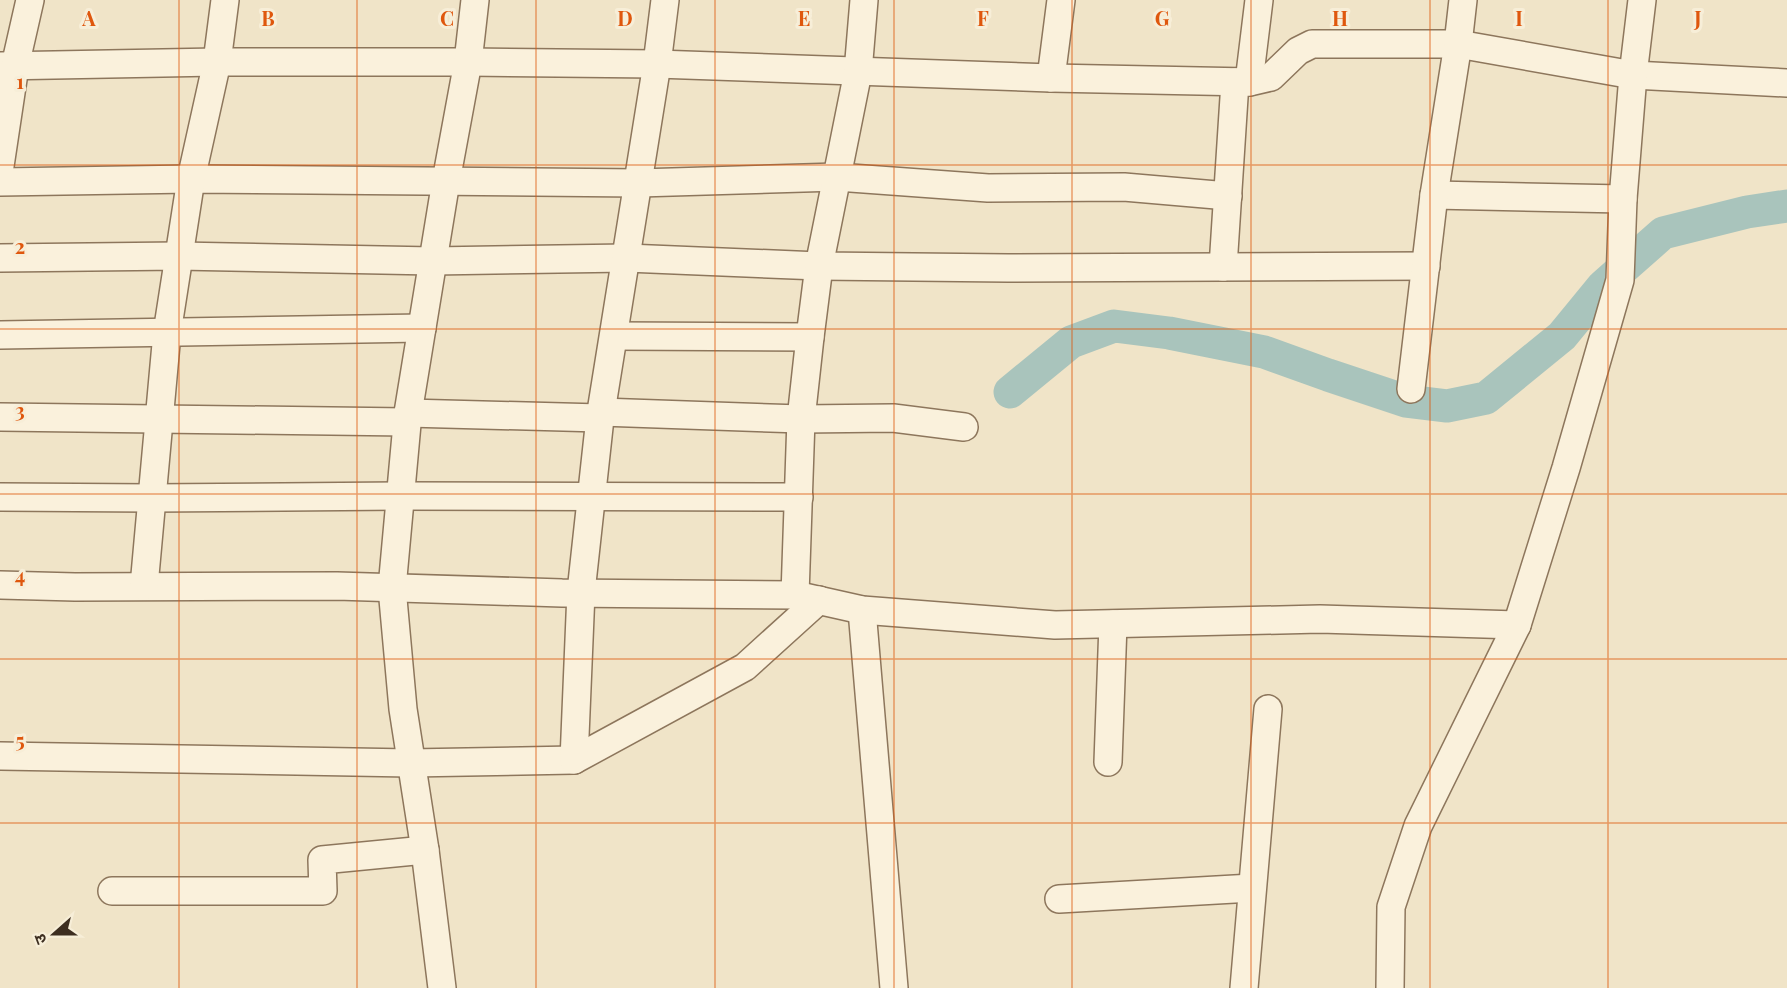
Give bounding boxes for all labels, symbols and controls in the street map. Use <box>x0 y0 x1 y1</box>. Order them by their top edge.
text: A <box>81 4 96 31</box>
text: B <box>261 4 275 31</box>
text: C <box>440 4 454 31</box>
text: D <box>617 4 633 31</box>
text: E <box>798 4 810 31</box>
text: F <box>977 4 989 31</box>
text: G <box>1155 4 1170 31</box>
text: H <box>1332 4 1348 31</box>
text: I <box>1515 4 1523 31</box>
text: J <box>1693 4 1702 31</box>
text: 1 <box>16 67 24 94</box>
text: 2 <box>15 232 25 259</box>
text: 3 <box>15 396 25 423</box>
text: 4 <box>15 561 25 588</box>
text: 5 <box>15 726 25 753</box>
north arrow <box>24 904 84 964</box>
text: उ <box>28 931 51 948</box>

